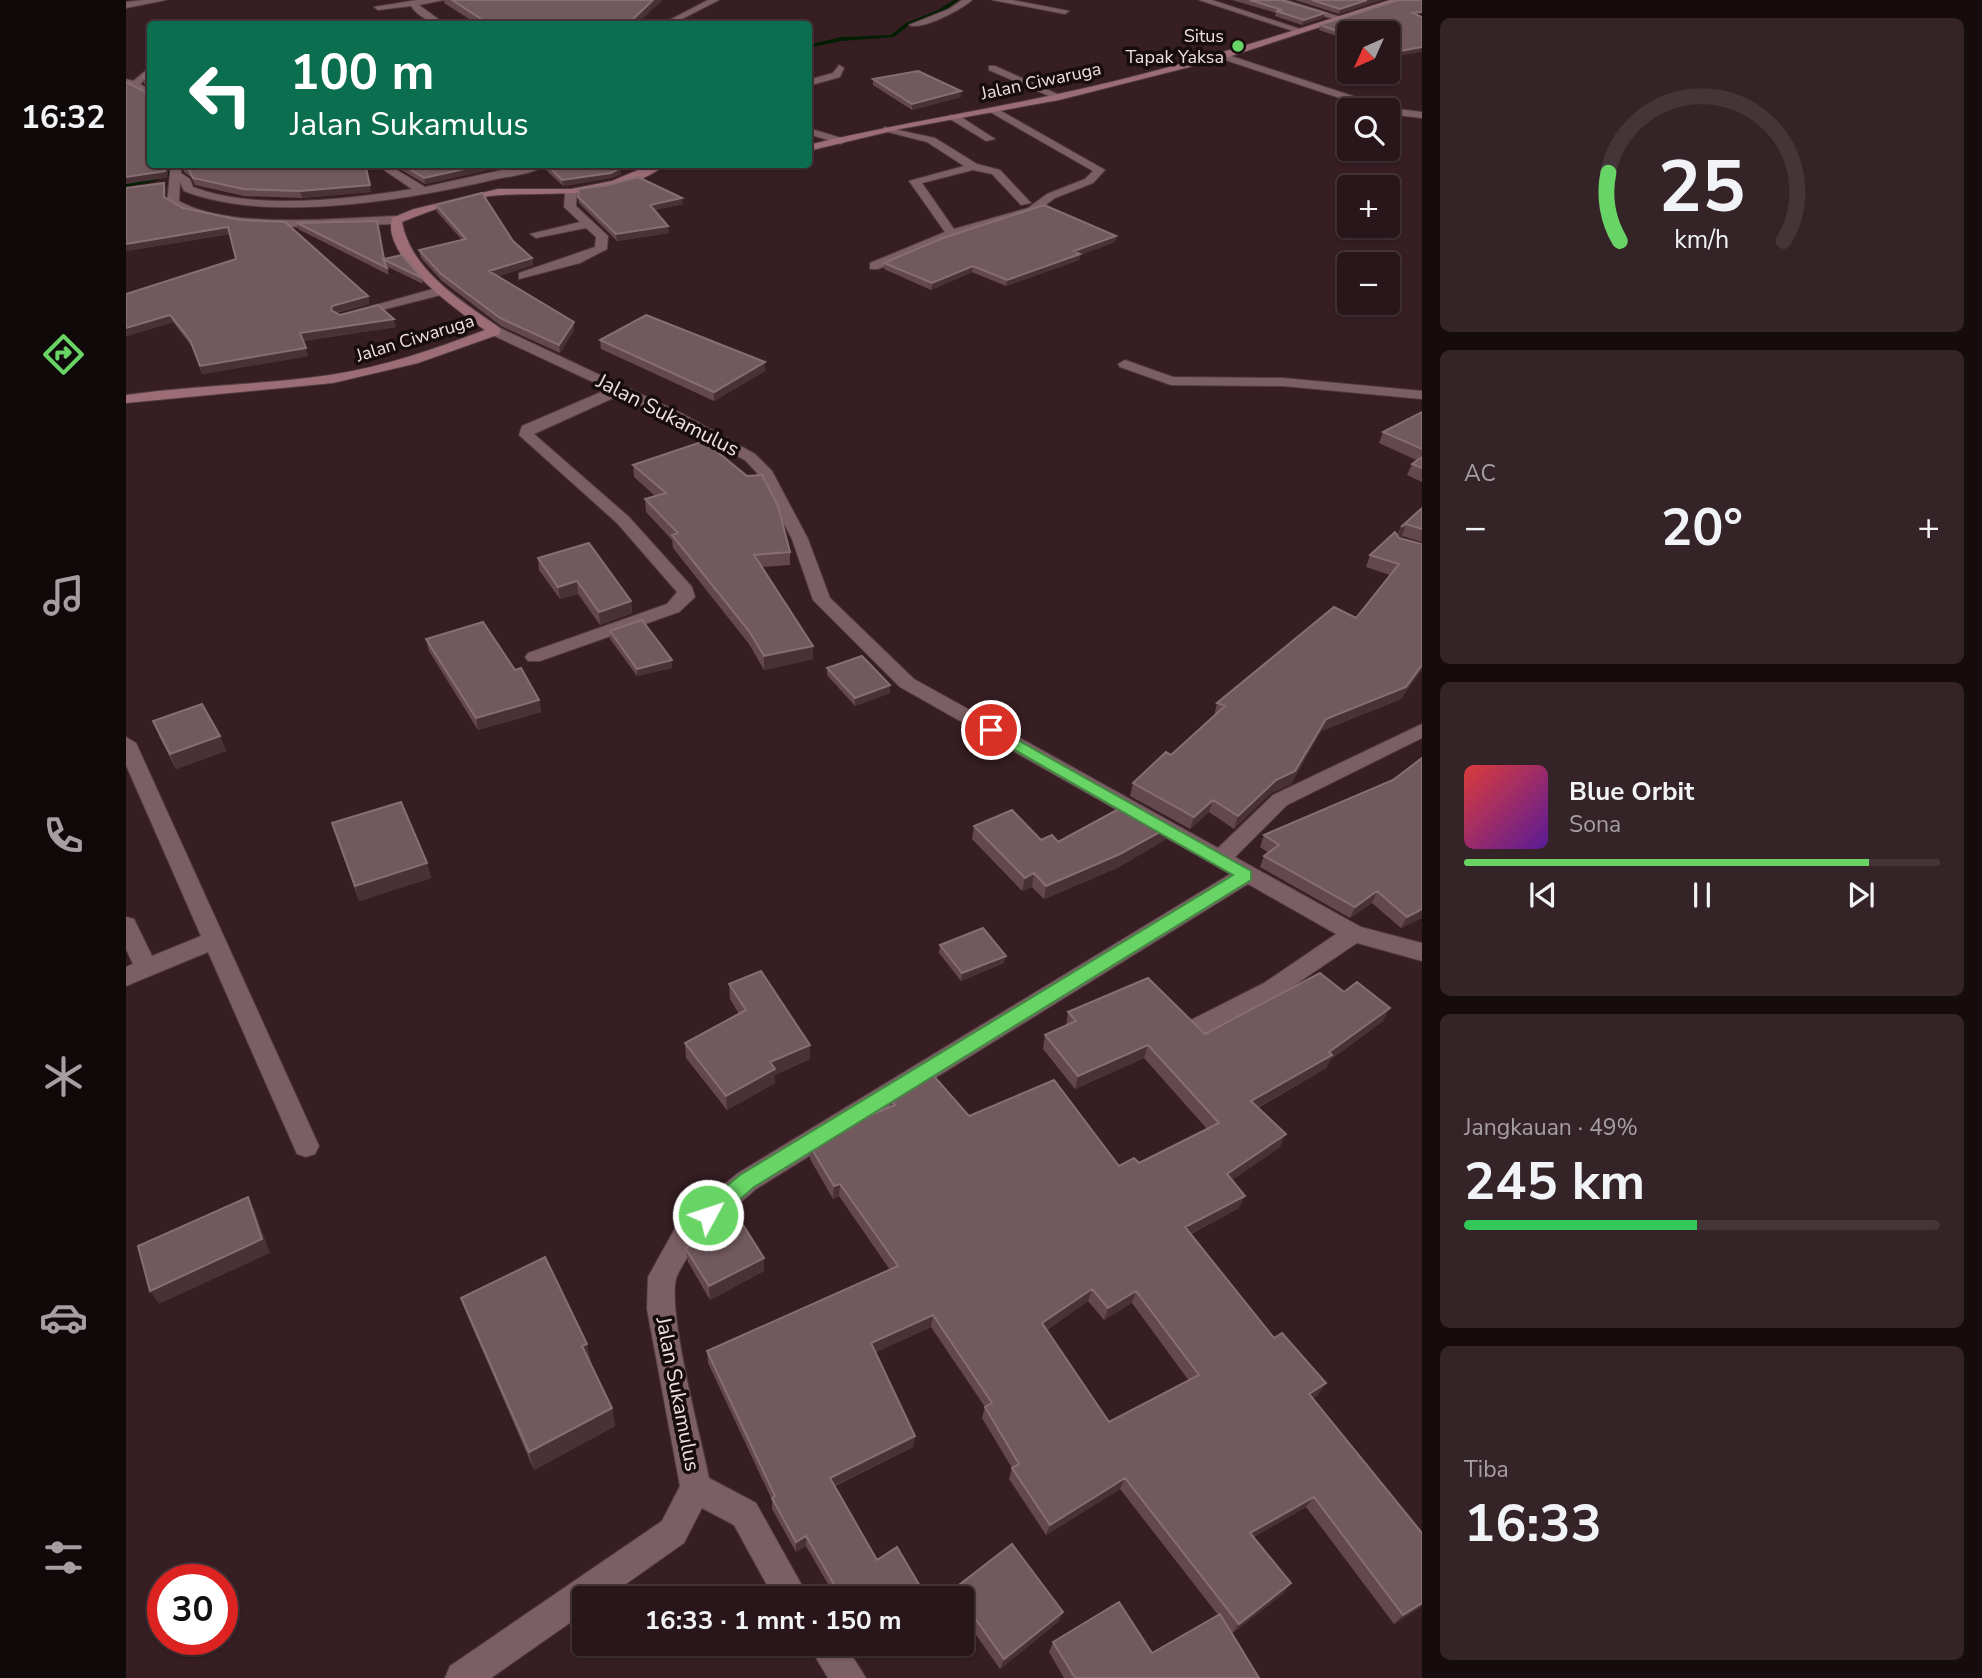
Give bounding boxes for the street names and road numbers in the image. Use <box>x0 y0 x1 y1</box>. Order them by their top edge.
street label: Jalan Ciwaruga <box>978 57 1103 106</box>
street label: Jalan Ciwaruga <box>352 309 477 368</box>
street label: Jalan Sukamulus <box>591 367 744 463</box>
street label: Jalan Sukamulus <box>649 1313 707 1474</box>

